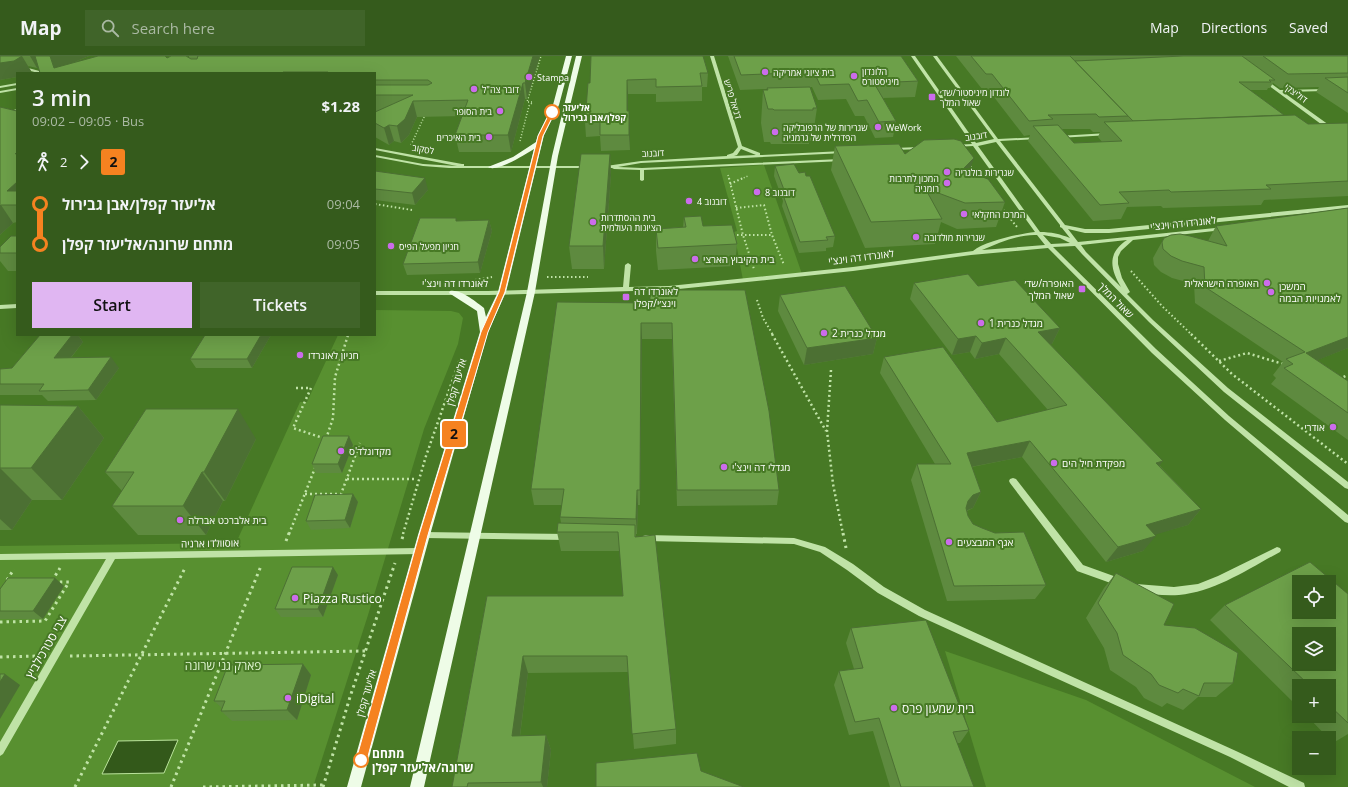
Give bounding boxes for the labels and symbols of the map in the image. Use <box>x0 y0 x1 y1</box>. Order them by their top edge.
place label: הלונדון מיניסטורס <box>862 65 899 88</box>
place label: בית ציוני אמריקה <box>773 66 835 79</box>
marker: בית ציוני אמריקה <box>760 67 770 77</box>
place label: Stampa <box>537 71 569 84</box>
marker: הלונדון מיניסטורס <box>849 71 859 81</box>
marker: Stampa <box>524 72 534 82</box>
street label: דניאל פריש <box>721 78 745 121</box>
street label: דוליצקי <box>1282 80 1311 106</box>
place label: דובר צה"ל <box>482 83 519 96</box>
marker: דובר צה"ל <box>469 84 479 94</box>
place label: לונדון מיניסטור/שד׳ שאול המלך <box>940 86 1010 109</box>
marker: לונדון מיניסטור/שד׳ שאול המלך <box>927 92 937 102</box>
place label: אליעזר קפלן/אבן גבירול <box>563 101 626 124</box>
marker: אליעזר קפלן/אבן גבירול <box>544 104 560 120</box>
place label: בית הסופר <box>454 105 492 118</box>
marker: בית הסופר <box>495 106 505 116</box>
place label: שגרירות של הרפובליקה הפדרלית של גרמניה <box>783 121 868 144</box>
place label: WeWork <box>886 121 922 134</box>
marker: WeWork <box>873 122 883 132</box>
marker: שגרירות של הרפובליקה הפדרלית של גרמניה <box>770 127 780 137</box>
street label: דובנוב <box>964 128 988 144</box>
place label: בית האיכרים <box>436 131 481 144</box>
marker: בית האיכרים <box>484 132 494 142</box>
street label: לסקוב <box>411 141 436 157</box>
street label: דובנוב <box>641 146 665 160</box>
place label: שגרירות בולגריה <box>955 166 1014 179</box>
marker: שגרירות בולגריה <box>942 167 952 177</box>
place label: המכון לתרבות רומניה <box>889 172 939 195</box>
marker: המכון לתרבות רומניה <box>942 178 952 188</box>
place label: דובנוב 8 <box>765 186 795 199</box>
marker: דובנוב 8 <box>752 187 762 197</box>
place label: דובנוב 4 <box>697 195 727 208</box>
marker: דובנוב 4 <box>684 196 694 206</box>
place label: המרכז החקלאי <box>972 208 1025 221</box>
marker: המרכז החקלאי <box>959 209 969 219</box>
place label: בית ההסתדרות הציונות העולמית <box>601 211 661 234</box>
street label: לאונרדו דה וינצ'י <box>1149 213 1217 233</box>
marker: בית ההסתדרות הציונות העולמית <box>588 217 598 227</box>
place label: שגרירות מולדובה <box>924 231 986 244</box>
marker: שגרירות מולדובה <box>911 232 921 242</box>
place label: חניון מפעל הפיס <box>399 240 459 253</box>
marker: חניון מפעל הפיס <box>386 241 396 251</box>
street label: לאונרדו דה וינצ'י <box>827 246 895 268</box>
place label: בית הקיבוץ הארצי <box>703 252 775 266</box>
marker: בית הקיבוץ הארצי <box>690 254 700 264</box>
street label: לאונרדו דה וינצ'י <box>422 276 488 290</box>
place label: האופרה/שד׳ שאול המלך <box>1024 276 1074 302</box>
place label: האופרה הישראלית <box>1184 276 1259 290</box>
marker: האופרה הישראלית <box>1262 278 1272 288</box>
street label: שאול המלך <box>1095 279 1137 321</box>
place label: המשכן לאמנויות הבמה <box>1279 279 1341 305</box>
place label: לאונרדו דה וינצ׳י/קפלן <box>634 284 678 310</box>
marker: האופרה/שד׳ שאול המלך <box>1077 284 1087 294</box>
marker: המשכן לאמנויות הבמה <box>1266 287 1276 297</box>
marker: לאונרדו דה וינצ׳י/קפלן <box>621 292 631 302</box>
place label: מגדל כנרית 1 <box>989 316 1043 330</box>
marker: מגדל כנרית 1 <box>976 318 986 328</box>
place label: מגדל כנרית 2 <box>832 326 886 340</box>
marker: מגדל כנרית 2 <box>819 328 829 338</box>
place label: חניון לאונרדו <box>308 348 359 362</box>
marker: חניון לאונרדו <box>295 350 305 360</box>
street label: אליעזר קפלן <box>443 357 469 407</box>
place label: אודרי <box>1304 420 1325 434</box>
line badge: 2 <box>441 421 467 447</box>
marker: אודרי <box>1328 422 1338 432</box>
place label: מקדונלד'ס <box>349 444 391 458</box>
marker: מקדונלד'ס <box>336 446 346 456</box>
place label: מפקדת חיל הים <box>1062 456 1125 470</box>
marker: מפקדת חיל הים <box>1049 458 1059 468</box>
place label: מגדלי דה וינצ'י <box>732 460 790 474</box>
marker: מגדלי דה וינצ'י <box>719 462 729 472</box>
place label: בית אלברכט אברלה <box>188 513 267 527</box>
marker: בית אלברכט אברלה <box>175 515 185 525</box>
street label: אוסוולדו ארניה <box>181 535 239 551</box>
place label: אגף המבצעים <box>957 535 1014 549</box>
marker: אגף המבצעים <box>944 537 954 547</box>
place label: Piazza Rustico <box>303 590 382 607</box>
marker: Piazza Rustico <box>290 593 300 603</box>
street label: צבי סטרכילביץ <box>21 613 71 681</box>
park label: פארק גני שרונה <box>185 657 261 674</box>
street label: אליעזר קפלן <box>353 668 379 718</box>
place label: iDigital <box>296 690 334 707</box>
marker: iDigital <box>283 693 293 703</box>
place label: בית שמעון פרס <box>902 700 975 717</box>
marker: בית שמעון פרס <box>889 703 899 713</box>
place label: מתחם שרונה/אליעזר קפלן <box>372 745 474 776</box>
marker: מתחם שרונה/אליעזר קפלן <box>353 752 369 768</box>

